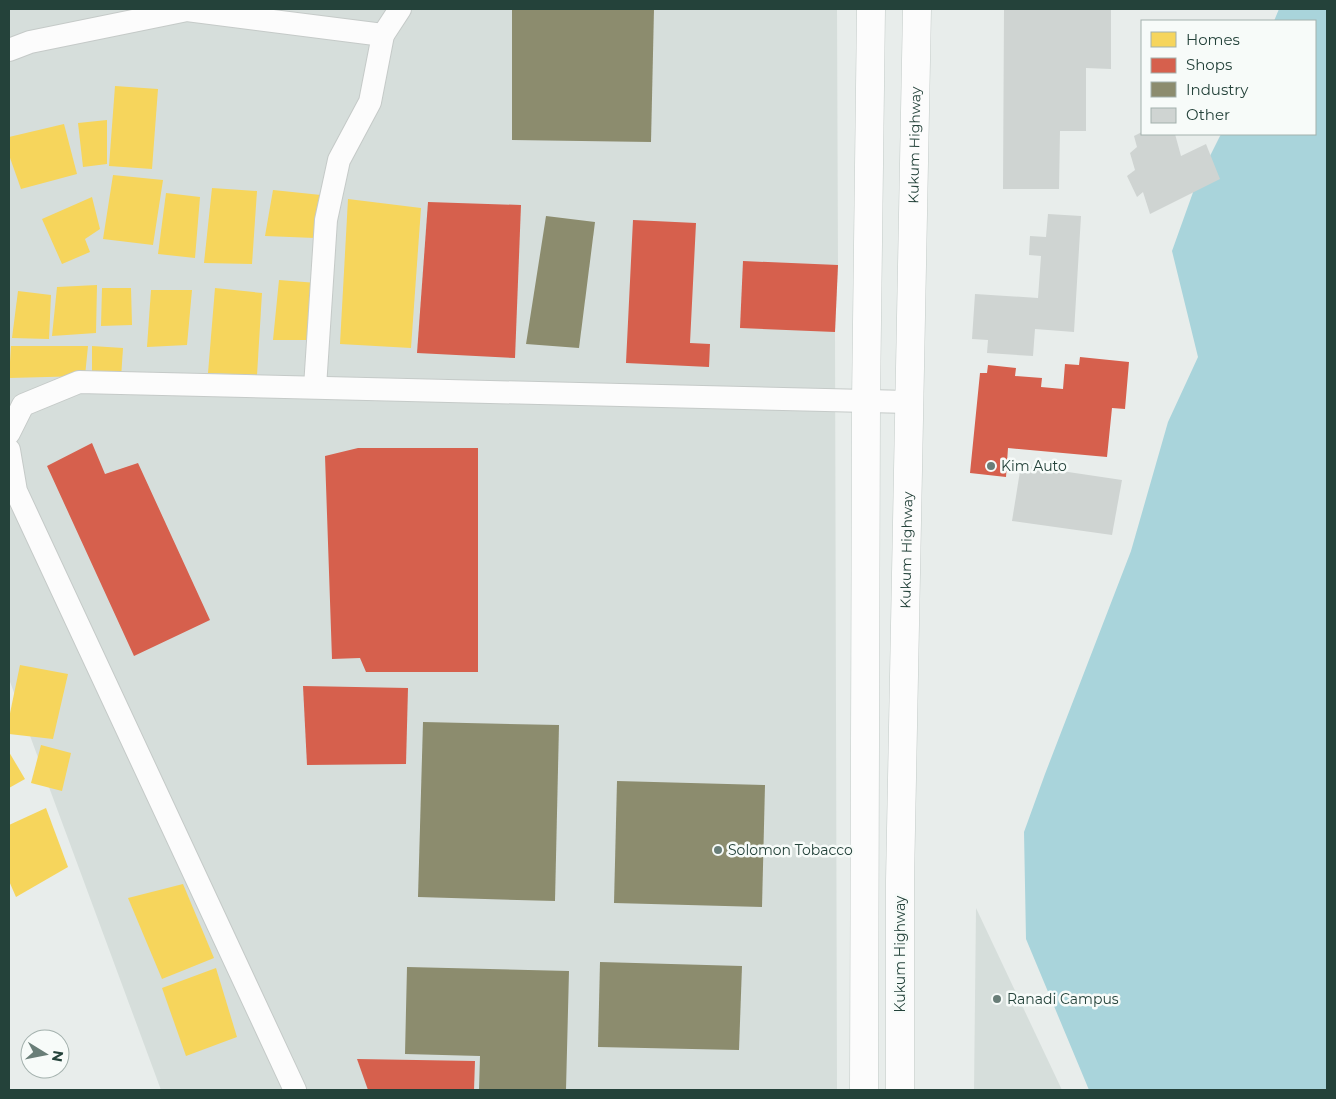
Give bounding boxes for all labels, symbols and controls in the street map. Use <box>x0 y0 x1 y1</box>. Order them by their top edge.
legend <box>1141 20 1316 135</box>
text: Homes <box>1186 30 1240 49</box>
text: Shops <box>1186 55 1232 74</box>
text: Industry <box>1186 80 1249 99</box>
street label: Kukum Highway <box>904 86 924 204</box>
text: Other <box>1186 105 1230 124</box>
place label: Kim Auto <box>1001 457 1067 475</box>
marker: Kim Auto <box>985 460 997 472</box>
street label: Kukum Highway <box>896 491 917 609</box>
place label: Solomon Tobacco <box>728 841 853 859</box>
marker: Solomon Tobacco <box>712 844 724 856</box>
street label: Kukum Highway <box>891 895 909 1012</box>
place label: Ranadi Campus <box>1007 990 1119 1008</box>
marker: Ranadi Campus <box>991 993 1003 1005</box>
north arrow <box>20 1029 70 1079</box>
text: N <box>48 1049 68 1063</box>

